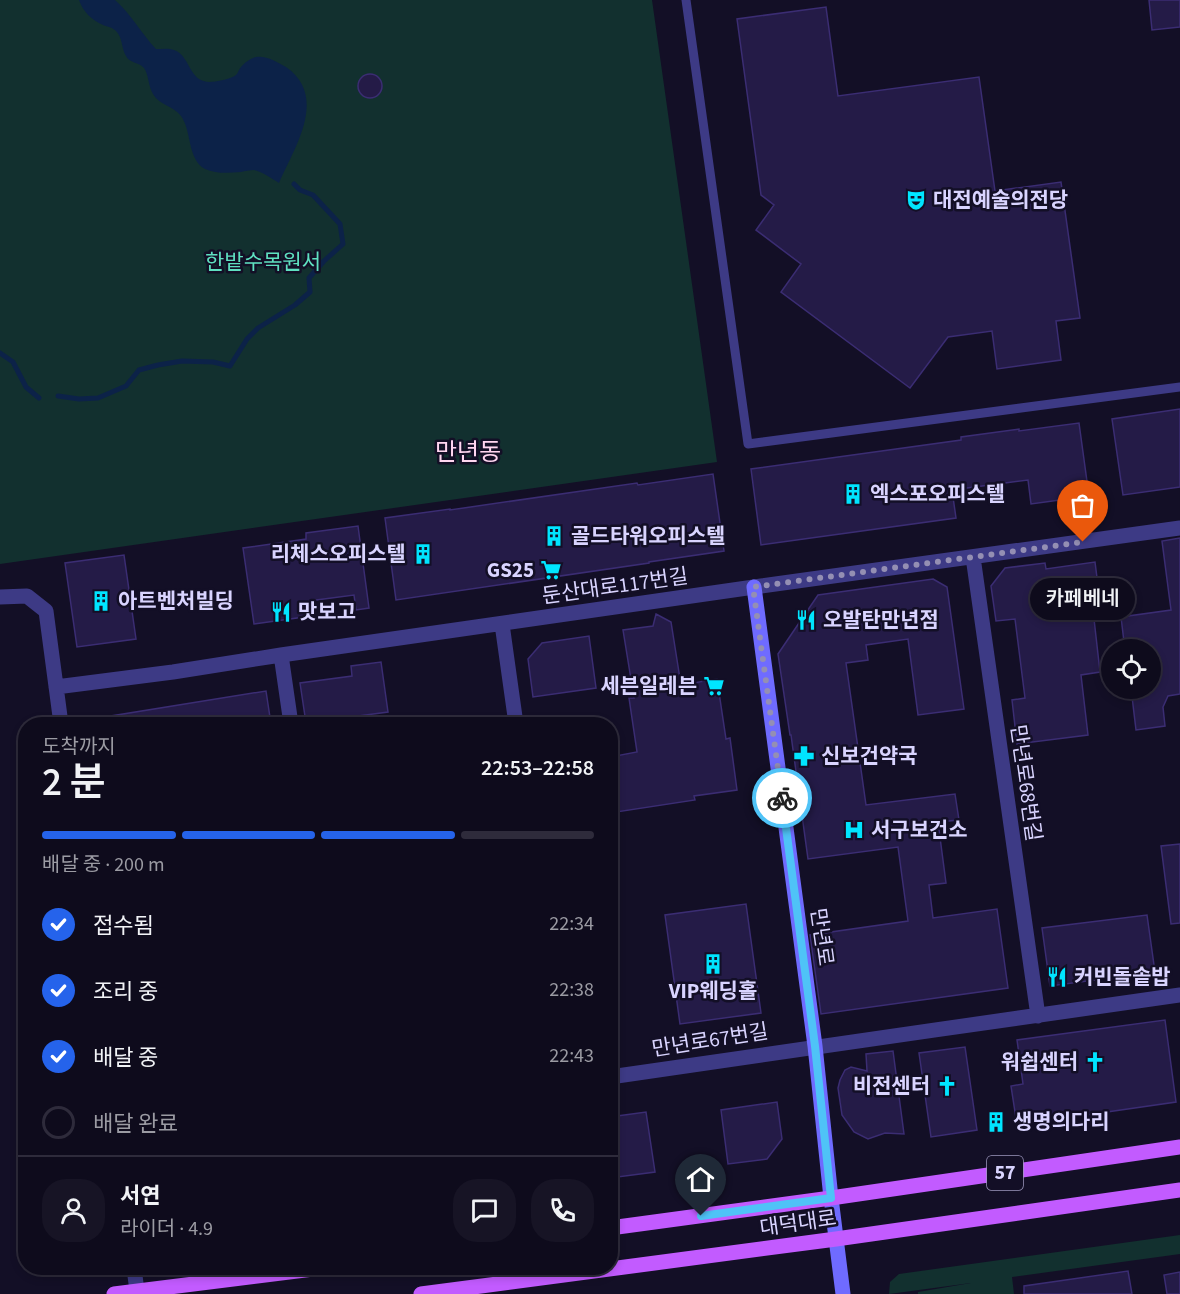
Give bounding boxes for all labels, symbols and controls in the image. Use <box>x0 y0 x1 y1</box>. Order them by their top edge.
place label: 대전예술의전당 <box>933 185 1068 215</box>
theatre icon: 대전예술의전당 <box>904 188 928 212</box>
park label: 한밭수목원서 <box>205 247 321 277</box>
district label: 만년동 <box>435 435 501 470</box>
place label: 엑스포오피스텔 <box>870 479 1005 509</box>
pin <box>1057 480 1108 542</box>
building icon: 엑스포오피스텔 <box>841 482 865 506</box>
icon: bag <box>1066 489 1099 522</box>
place label: 골드타워오피스텔 <box>571 521 726 551</box>
building icon: 골드타워오피스텔 <box>542 524 566 548</box>
place label: 리체스오피스텔 <box>271 539 406 569</box>
building icon: 리체스오피스텔 <box>411 542 435 566</box>
place label: GS25 <box>487 555 534 585</box>
supermarket icon: GS25 <box>539 558 563 582</box>
street label: 둔산대로117번길 <box>540 561 690 611</box>
callout: 카페베네 <box>1030 578 1136 620</box>
text: 카페베네 <box>1046 585 1119 613</box>
place label: 아트벤처빌딩 <box>118 586 234 616</box>
building icon: 아트벤처빌딩 <box>89 589 113 613</box>
place label: 맛보고 <box>298 597 356 627</box>
restaurant icon: 맛보고 <box>269 600 293 624</box>
place label: 오발탄만년점 <box>823 605 939 635</box>
restaurant icon: 오발탄만년점 <box>794 608 818 632</box>
map controls <box>1101 639 1161 699</box>
button: locate <box>1101 639 1161 699</box>
place label: 세븐일레븐 <box>600 671 697 701</box>
supermarket icon: 세븐일레븐 <box>702 674 726 698</box>
street label: 만년로68번길 <box>1003 723 1049 843</box>
text: 도착까지 <box>42 733 116 761</box>
place label: 신보건약국 <box>821 741 918 771</box>
pharmacy icon: 신보건약국 <box>792 744 816 768</box>
text: 22:53–22:58 <box>481 752 594 784</box>
text: 2 분 <box>42 755 106 811</box>
courier <box>752 768 812 828</box>
icon: bike <box>766 782 799 815</box>
place label: 서구보건소 <box>871 815 968 845</box>
hospital icon: 서구보건소 <box>842 818 866 842</box>
text: 배달 중 · 200 m <box>42 851 165 879</box>
street label: 만년로 <box>803 906 841 968</box>
icon: check <box>42 908 75 941</box>
text: 접수됨 <box>93 910 154 942</box>
text: 22:34 <box>549 910 594 938</box>
building icon: VIP웨딩홀 <box>701 952 725 976</box>
place label: 커빈돌솥밥 <box>1074 962 1171 992</box>
restaurant icon: 커빈돌솥밥 <box>1045 965 1069 989</box>
icon: check <box>42 974 75 1007</box>
text: 조리 중 <box>93 976 158 1008</box>
text: 22:38 <box>549 976 594 1004</box>
place label: VIP웨딩홀 <box>668 976 757 1006</box>
street label: 만년로67번길 <box>650 1016 770 1064</box>
icon: check <box>42 1040 75 1073</box>
text: 배달 중 <box>93 1042 158 1074</box>
text: 22:43 <box>549 1042 594 1070</box>
place label: 워쉽센터 <box>1001 1047 1078 1077</box>
church icon: 워쉽센터 <box>1083 1050 1107 1074</box>
place label: 비전센터 <box>853 1071 930 1101</box>
church icon: 비전센터 <box>935 1074 959 1098</box>
place label: 생명의다리 <box>1013 1107 1110 1137</box>
text: 배달 완료 <box>93 1108 178 1140</box>
building icon: 생명의다리 <box>984 1110 1008 1134</box>
pin <box>675 1154 726 1216</box>
road number: 57 <box>987 1156 1023 1190</box>
icon: home <box>684 1163 717 1196</box>
button: person <box>42 1179 105 1242</box>
button: chat <box>453 1179 516 1242</box>
button: phone <box>531 1179 594 1242</box>
text: 서연 <box>120 1180 160 1212</box>
street label: 대덕대로 <box>758 1203 838 1243</box>
text: 라이더 · 4.9 <box>120 1215 213 1243</box>

